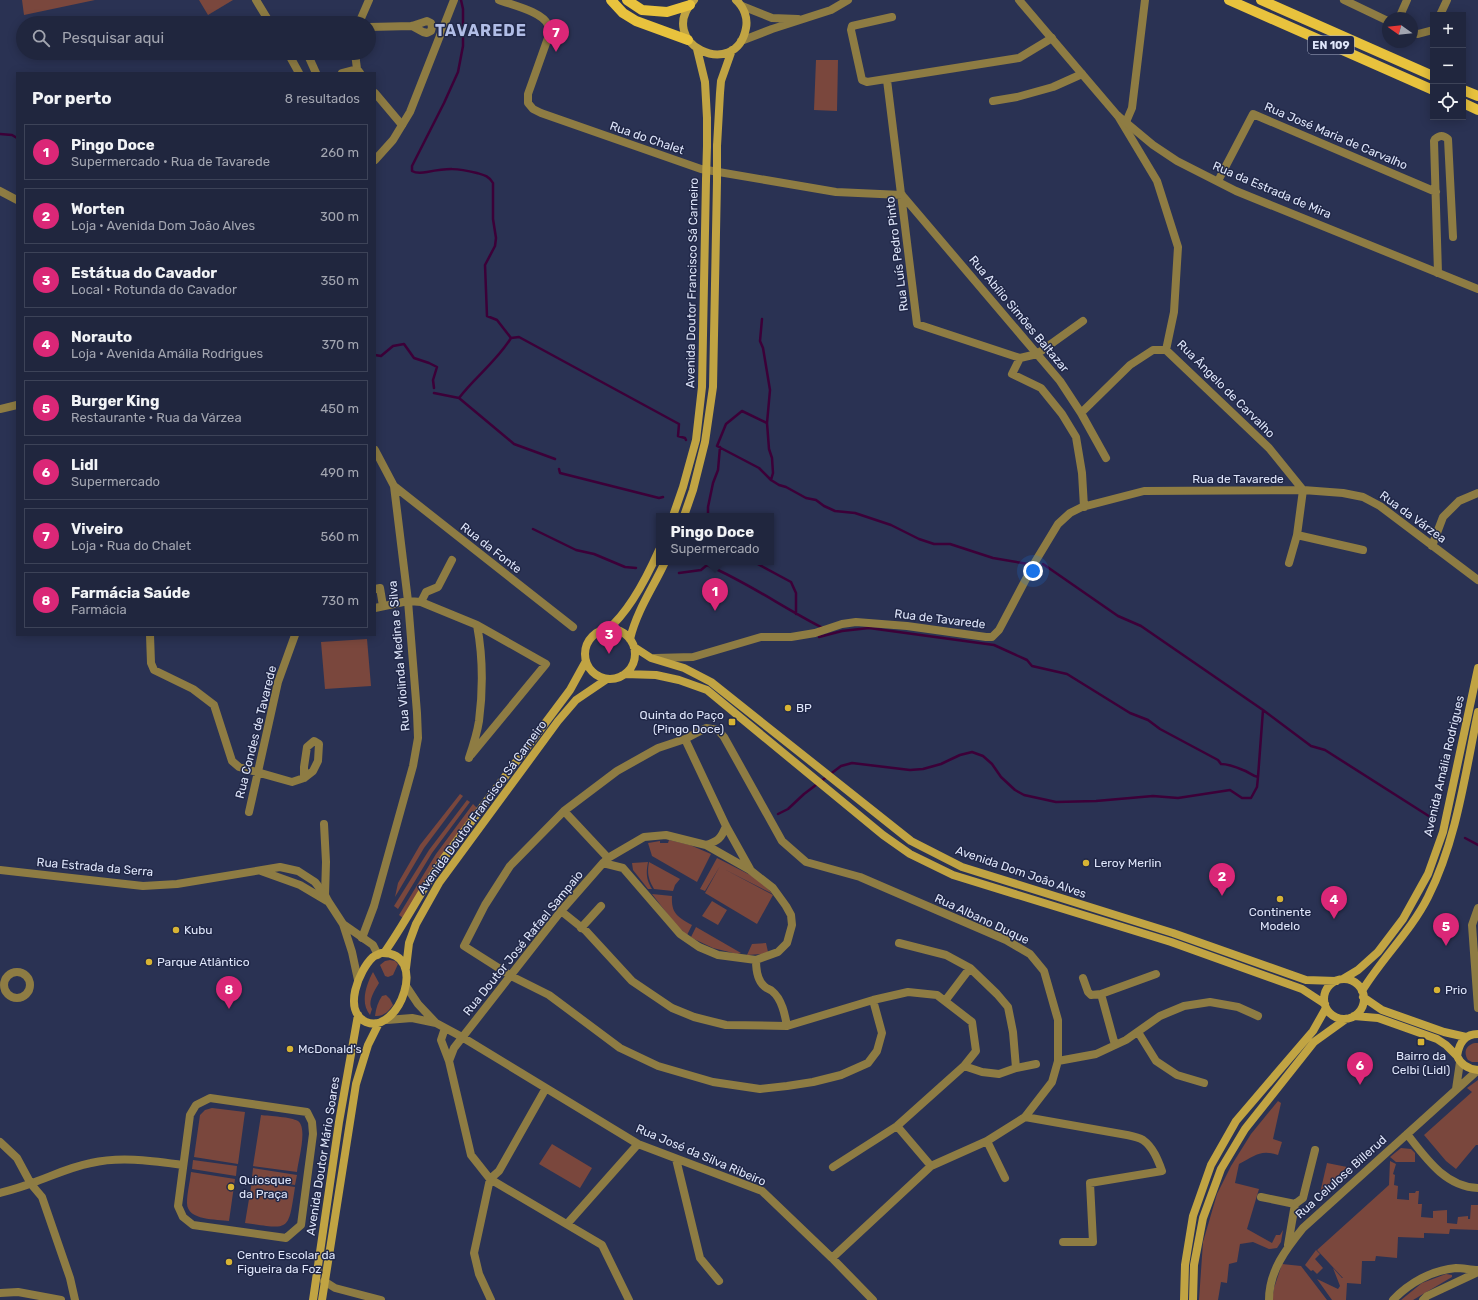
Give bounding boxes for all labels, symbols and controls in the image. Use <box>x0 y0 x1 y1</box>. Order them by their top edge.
north arrow <box>1382 12 1418 48</box>
map controls <box>1430 12 1466 120</box>
button: + <box>1430 12 1466 48</box>
search box <box>16 16 376 60</box>
pin: 7 <box>543 19 569 52</box>
district label: TAVAREDE <box>435 21 527 40</box>
icon: search <box>30 27 52 49</box>
text: Pesquisar aqui <box>62 29 164 47</box>
road number: EN 109 <box>1308 36 1354 54</box>
button: − <box>1430 48 1466 84</box>
button: locate <box>1430 84 1466 120</box>
text: Por perto <box>32 88 112 108</box>
text: 8 resultados <box>285 91 360 106</box>
street label: Rua José Maria de Carvalho <box>1262 99 1410 173</box>
street label: Rua do Chalet <box>608 119 686 157</box>
text: Pingo Doce <box>71 136 155 154</box>
text: 1 <box>43 145 49 160</box>
text: 260 m <box>321 145 359 160</box>
text: Supermercado · Rua de Tavarede <box>71 154 270 169</box>
street label: Rua da Estrada de Mira <box>1211 159 1333 221</box>
street label: Avenida Doutor Francisco Sá Carneiro <box>683 177 701 388</box>
street label: Rua Luís Pedro Pinto <box>883 196 911 312</box>
text: Worten <box>71 200 125 218</box>
text: 2 <box>42 209 50 224</box>
text: 300 m <box>320 209 359 224</box>
text: Loja · Avenida Dom João Alves <box>71 218 255 233</box>
street label: Rua Abílio Simões Baltazar <box>966 253 1072 376</box>
text: Estátua do Cavador <box>71 264 217 282</box>
text: 3 <box>42 273 50 288</box>
text: 350 m <box>320 273 359 288</box>
text: Local · Rotunda do Cavador <box>71 282 237 297</box>
text: Norauto <box>71 328 132 346</box>
text: 4 <box>42 337 50 352</box>
text: 370 m <box>322 337 359 352</box>
street label: Rua Ângelo de Carvalho <box>1174 337 1278 441</box>
text: Loja · Avenida Amália Rodrigues <box>71 346 263 361</box>
text: Burger King <box>71 392 159 410</box>
text: 5 <box>42 401 50 416</box>
text: 450 m <box>320 401 359 416</box>
text: Restaurante · Rua da Várzea <box>71 410 242 425</box>
text: Lidl <box>71 456 98 474</box>
text: 6 <box>42 465 50 480</box>
text: 490 m <box>320 465 359 480</box>
street label: Rua de Tavarede <box>1192 472 1284 486</box>
text: Supermercado <box>71 474 160 489</box>
street label: Rua da Várzea <box>1377 488 1449 546</box>
popup <box>656 513 774 565</box>
text: Viveiro <box>71 520 123 538</box>
street label: Rua da Fonte <box>458 520 525 576</box>
text: Pingo Doce <box>670 523 754 541</box>
text: 7 <box>42 529 50 544</box>
text: 560 m <box>320 529 359 544</box>
text: Loja · Rua do Chalet <box>71 538 191 553</box>
text: Supermercado <box>670 541 760 556</box>
your location <box>1023 561 1043 581</box>
pin: 1 <box>702 578 728 611</box>
street label: Rua Violinda Medina e Silva <box>385 580 413 732</box>
text: Farmácia Saúde <box>71 584 190 602</box>
text: 8 <box>42 593 50 608</box>
text: 730 m <box>322 593 359 608</box>
text: Farmácia <box>71 602 127 617</box>
street label: Rua de Tavarede <box>894 606 987 632</box>
pin: 3 <box>596 621 622 654</box>
street label: Rua Condes de Tavarede <box>233 664 279 800</box>
street label: Avenida Amália Rodrigues <box>1421 694 1467 838</box>
place label: BP <box>796 701 812 715</box>
marker: BP <box>783 703 793 713</box>
place label: Quinta do Paço (Pingo Doce) <box>640 708 724 736</box>
marker: Quinta do Paço (Pingo Doce) <box>727 717 737 727</box>
street label: Avenida Doutor Francisco Sá Carneiro <box>414 718 550 896</box>
street label: Avenida Dom João Alves <box>954 843 1088 901</box>
street label: Rua Estrada da Serra <box>36 855 154 879</box>
place label: Leroy Merlin <box>1094 856 1162 870</box>
marker: Leroy Merlin <box>1081 858 1091 868</box>
pin: 2 <box>1209 863 1235 896</box>
street label: Rua Doutor José Rafael Sampaio <box>460 868 586 1018</box>
pin: 4 <box>1321 886 1347 919</box>
street label: Rua Albano Duque <box>932 891 1032 947</box>
marker: Continente Modelo <box>1275 894 1285 904</box>
place label: Continente Modelo <box>1249 905 1311 933</box>
pin: 5 <box>1433 913 1459 946</box>
place label: Kubu <box>184 923 213 937</box>
marker: Kubu <box>171 925 181 935</box>
place label: Parque Atlântico <box>157 955 250 969</box>
marker: Parque Atlântico <box>144 957 154 967</box>
pin: 8 <box>216 976 242 1009</box>
place label: Prio <box>1445 983 1467 997</box>
marker: Prio <box>1432 985 1442 995</box>
marker: Bairro da Celbi (Lidl) <box>1416 1037 1426 1047</box>
place label: McDonald's <box>298 1042 362 1056</box>
marker: McDonald's <box>285 1044 295 1054</box>
place label: Bairro da Celbi (Lidl) <box>1392 1049 1450 1077</box>
pin: 6 <box>1347 1052 1373 1085</box>
street label: Avenida Doutor Mário Soares <box>304 1076 342 1236</box>
street label: Rua José da Silva Ribeiro <box>634 1121 768 1189</box>
street label: Rua Celulose Billerud <box>1293 1132 1389 1222</box>
place label: Quiosque da Praça <box>239 1173 292 1201</box>
marker: Quiosque da Praça <box>226 1182 236 1192</box>
place label: Centro Escolar da Figueira da Foz <box>237 1248 335 1276</box>
marker: Centro Escolar da Figueira da Foz <box>224 1257 234 1267</box>

